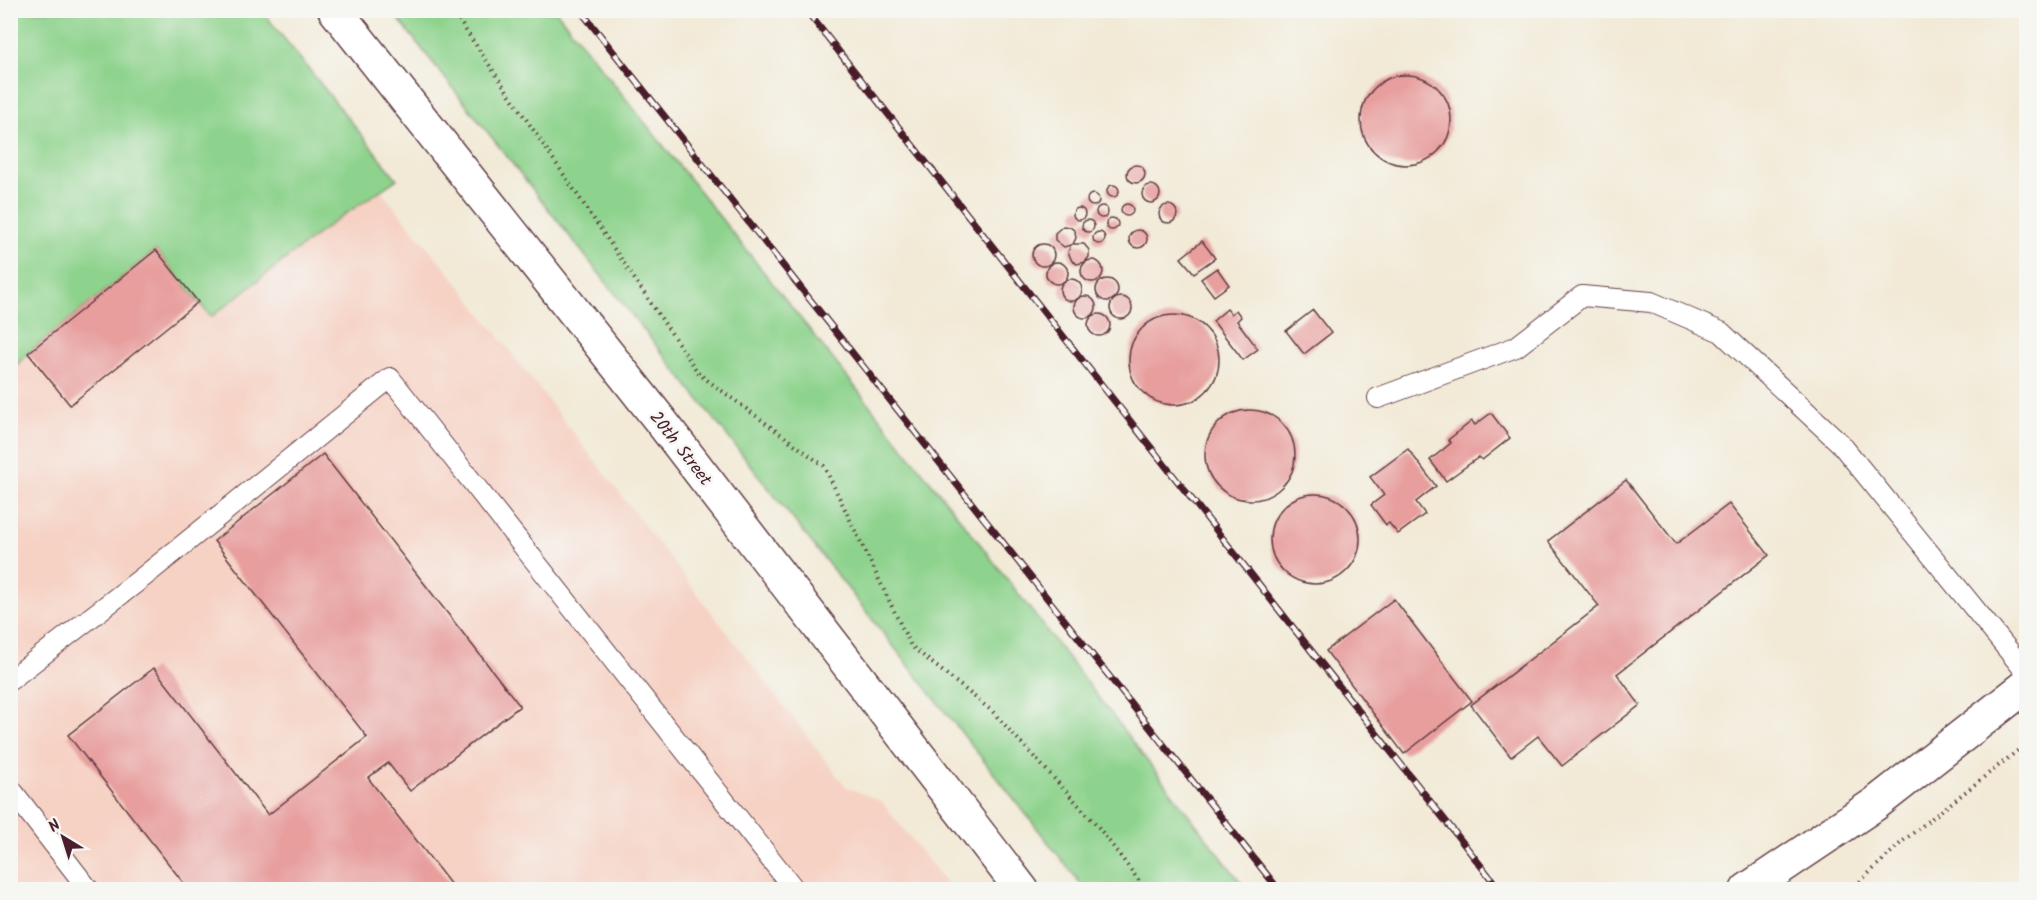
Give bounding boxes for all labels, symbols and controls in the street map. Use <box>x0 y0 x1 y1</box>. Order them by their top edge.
street label: 20th Street <box>641 405 719 494</box>
north arrow <box>33 807 93 867</box>
text: N <box>43 813 66 839</box>

